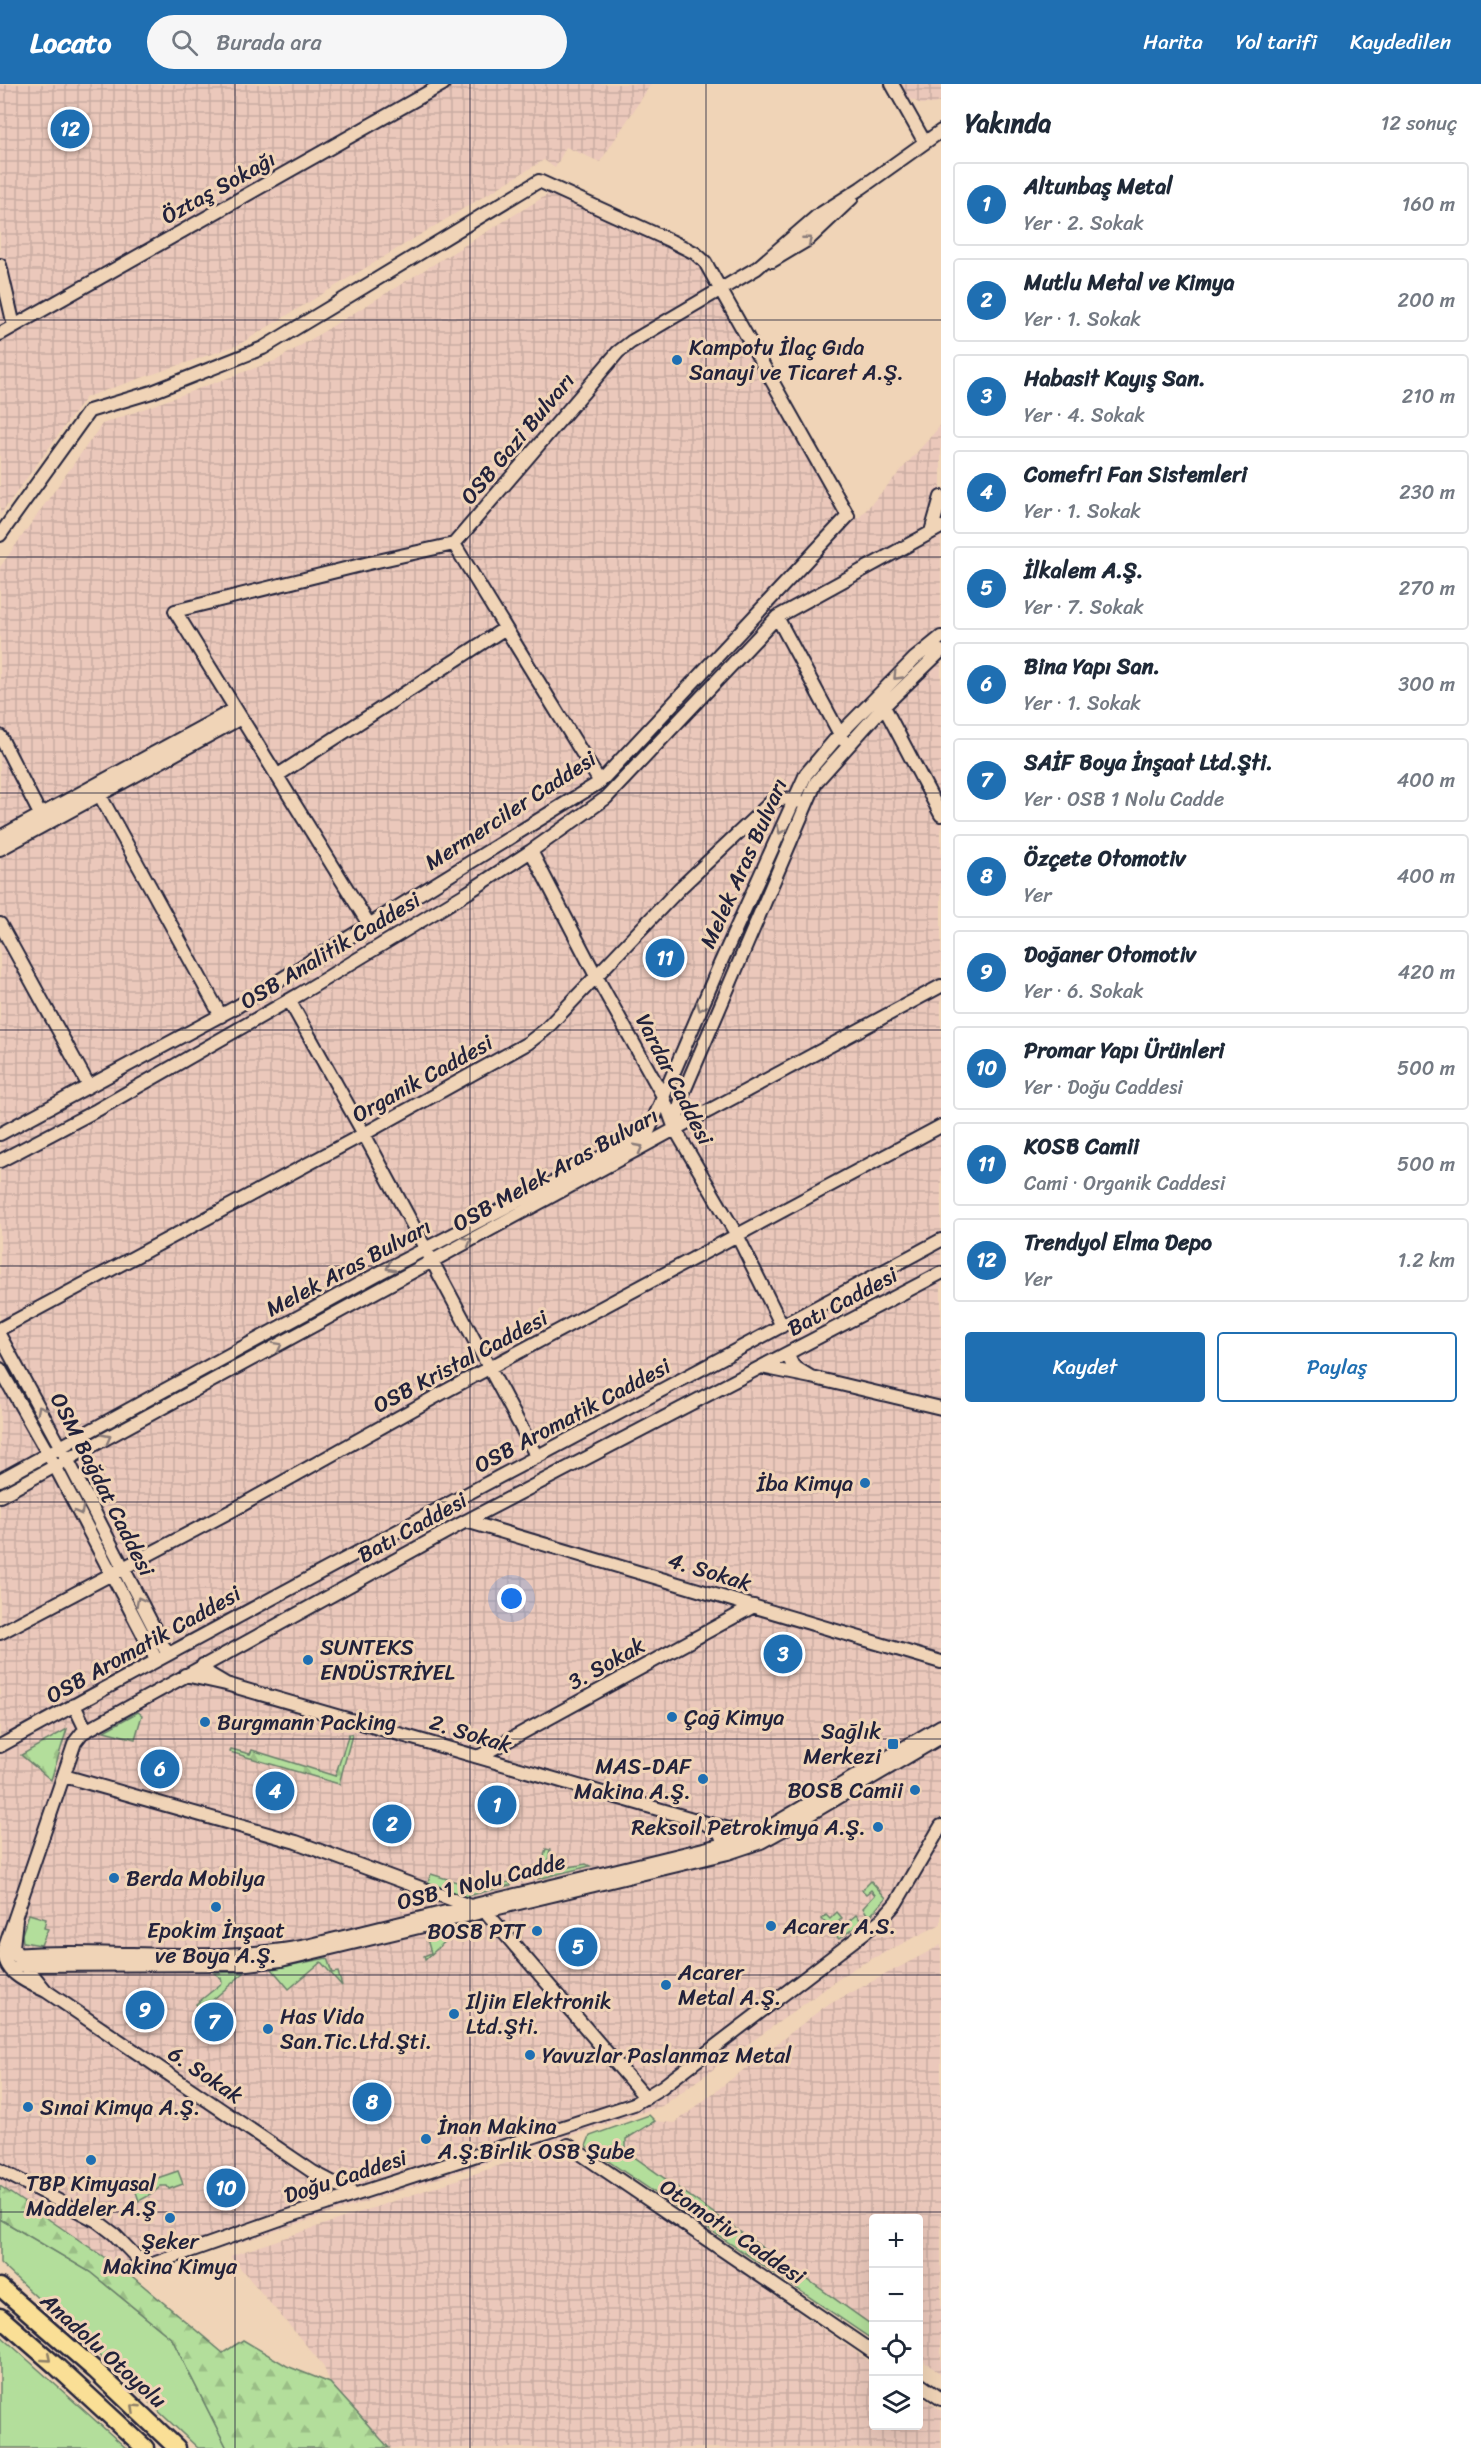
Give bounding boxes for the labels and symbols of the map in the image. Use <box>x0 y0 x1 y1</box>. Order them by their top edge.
pin: 12 <box>50 106 90 152</box>
street label: Öztaş Sokağı <box>154 140 283 235</box>
one-way arrow <box>801 236 812 247</box>
place label: Kampotu İlaç Gıda Sanayi ve Ticaret A.Ş. <box>689 328 904 392</box>
marker: Kampotu İlaç Gıda Sanayi ve Ticaret A.Ş. <box>670 353 684 367</box>
street label: OSB Gazi Bulvarı <box>450 363 585 513</box>
one-way arrow <box>894 668 905 679</box>
street label: Mermerciler Caddesi <box>416 739 605 881</box>
street label: Melek Aras Bulvarı <box>688 772 798 955</box>
one-way arrow <box>776 823 788 834</box>
street label: OSB Analitik Caddesi <box>232 880 429 1020</box>
pin: 11 <box>646 936 684 980</box>
one-way arrow <box>696 1001 708 1012</box>
street label: Vardar Caddesi <box>625 1007 725 1153</box>
street label: Organik Caddesi <box>344 1023 501 1133</box>
street label: OSB Melek Aras Bulvarı <box>445 1096 666 1242</box>
one-way arrow <box>633 1144 643 1155</box>
street label: Melek Aras Bulvarı <box>258 1207 438 1328</box>
one-way arrow <box>461 1237 472 1248</box>
street label: Batı Caddesi <box>780 1255 905 1347</box>
one-way arrow <box>386 1260 396 1271</box>
street label: OSB Kristal Caddesi <box>366 1298 556 1424</box>
one-way arrow <box>272 1341 283 1353</box>
street label: OSB Aromatik Caddesi <box>467 1347 679 1484</box>
street label: OSM Bağdat Caddesi <box>39 1385 166 1584</box>
one-way arrow <box>36 1405 48 1416</box>
one-way arrow <box>100 1434 111 1445</box>
place label: İba Kimya <box>756 1464 853 1503</box>
marker: İba Kimya <box>858 1476 872 1490</box>
street label: Batı Caddesi <box>350 1481 475 1574</box>
one-way arrow <box>73 1505 84 1516</box>
street label: 4. Sokak <box>663 1540 757 1603</box>
street label: OSB Aromatik Caddesi <box>38 1574 249 1714</box>
your location <box>497 1584 526 1613</box>
one-way arrow <box>136 1597 147 1607</box>
street label: 3. Sokak <box>560 1626 653 1701</box>
place label: SUNTEKS ENDÜSTRİYEL <box>320 1628 456 1692</box>
pin: 3 <box>764 1632 802 1676</box>
marker: SUNTEKS ENDÜSTRİYEL <box>301 1653 315 1667</box>
place label: Çağ Kimya <box>684 1698 784 1737</box>
street label: 2. Sokak <box>425 1702 517 1765</box>
place label: Burgmann Packing <box>217 1703 396 1742</box>
marker: Çağ Kimya <box>665 1710 679 1724</box>
place label: Sağlık Merkezi <box>803 1712 882 1776</box>
marker: Burgmann Packing <box>198 1715 212 1729</box>
marker: Sağlık Merkezi <box>886 1737 900 1751</box>
pin: 6 <box>140 1746 180 1792</box>
place label: MAS-DAF Makina A.Ş. <box>574 1747 692 1811</box>
pin: 4 <box>256 1768 294 1814</box>
place label: BOSB Camii <box>787 1771 904 1810</box>
marker: MAS-DAF Makina A.Ş. <box>696 1772 710 1786</box>
pin: 1 <box>478 1782 516 1828</box>
marker: BOSB Camii <box>908 1783 922 1797</box>
pin: 2 <box>372 1802 412 1846</box>
place label: Reksoil Petrokimya A.Ş. <box>631 1808 866 1847</box>
marker: Reksoil Petrokimya A.Ş. <box>871 1820 885 1834</box>
street label: OSB 1 Nolu Cadde <box>393 1842 570 1921</box>
place label: Berda Mobilya <box>126 1859 266 1898</box>
marker: Berda Mobilya <box>107 1871 121 1885</box>
marker: Epokim İnşaat ve Boya A.Ş. <box>209 1900 223 1914</box>
place label: Acarer A.S. <box>782 1907 896 1946</box>
place label: Epokim İnşaat ve Boya A.Ş. <box>147 1911 285 1975</box>
place label: BOSB PTT <box>427 1912 526 1951</box>
marker: Acarer A.S. <box>764 1919 778 1933</box>
marker: BOSB PTT <box>530 1924 544 1938</box>
pin: 5 <box>558 1924 598 1970</box>
place label: Acarer Metal A.Ş. <box>677 1953 781 2017</box>
marker: Acarer Metal A.Ş. <box>659 1978 673 1992</box>
place label: Iljin Elektronik Ltd.Şti. <box>465 1982 612 2046</box>
pin: 9 <box>126 1988 164 2032</box>
place label: Has Vida San.Tic.Ltd.Şti. <box>280 1997 432 2061</box>
pin: 7 <box>194 2000 234 2044</box>
marker: Iljin Elektronik Ltd.Şti. <box>447 2007 461 2021</box>
marker: Has Vida San.Tic.Ltd.Şti. <box>261 2022 275 2036</box>
street label: 6. Sokak <box>160 2035 252 2114</box>
place label: Yavuzlar Paslanmaz Metal <box>542 2036 792 2075</box>
marker: Yavuzlar Paslanmaz Metal <box>523 2048 537 2062</box>
pin: 8 <box>352 2080 392 2124</box>
place label: Sınai Kimya A.Ş. <box>40 2088 201 2127</box>
marker: Sınai Kimya A.Ş. <box>21 2100 35 2114</box>
place label: İnan Makina A.Ş.Birlik OSB Şube <box>437 2107 635 2171</box>
marker: İnan Makina A.Ş.Birlik OSB Şube <box>419 2132 433 2146</box>
street label: Doğu Caddesi <box>279 2138 413 2215</box>
marker: TBP Kimyasal Maddeler A.Ş <box>84 2153 98 2167</box>
place label: TBP Kimyasal Maddeler A.Ş <box>26 2164 157 2228</box>
pin: 10 <box>206 2166 246 2210</box>
street label: Otomotiv Caddesi <box>652 2168 815 2295</box>
marker: Şeker Makina Kimya <box>163 2211 177 2225</box>
place label: Şeker Makina Kimya <box>103 2222 238 2286</box>
street label: Anadolu Otoyolu <box>31 2282 176 2418</box>
one-way arrow <box>41 2351 51 2362</box>
one-way arrow <box>131 2404 141 2415</box>

